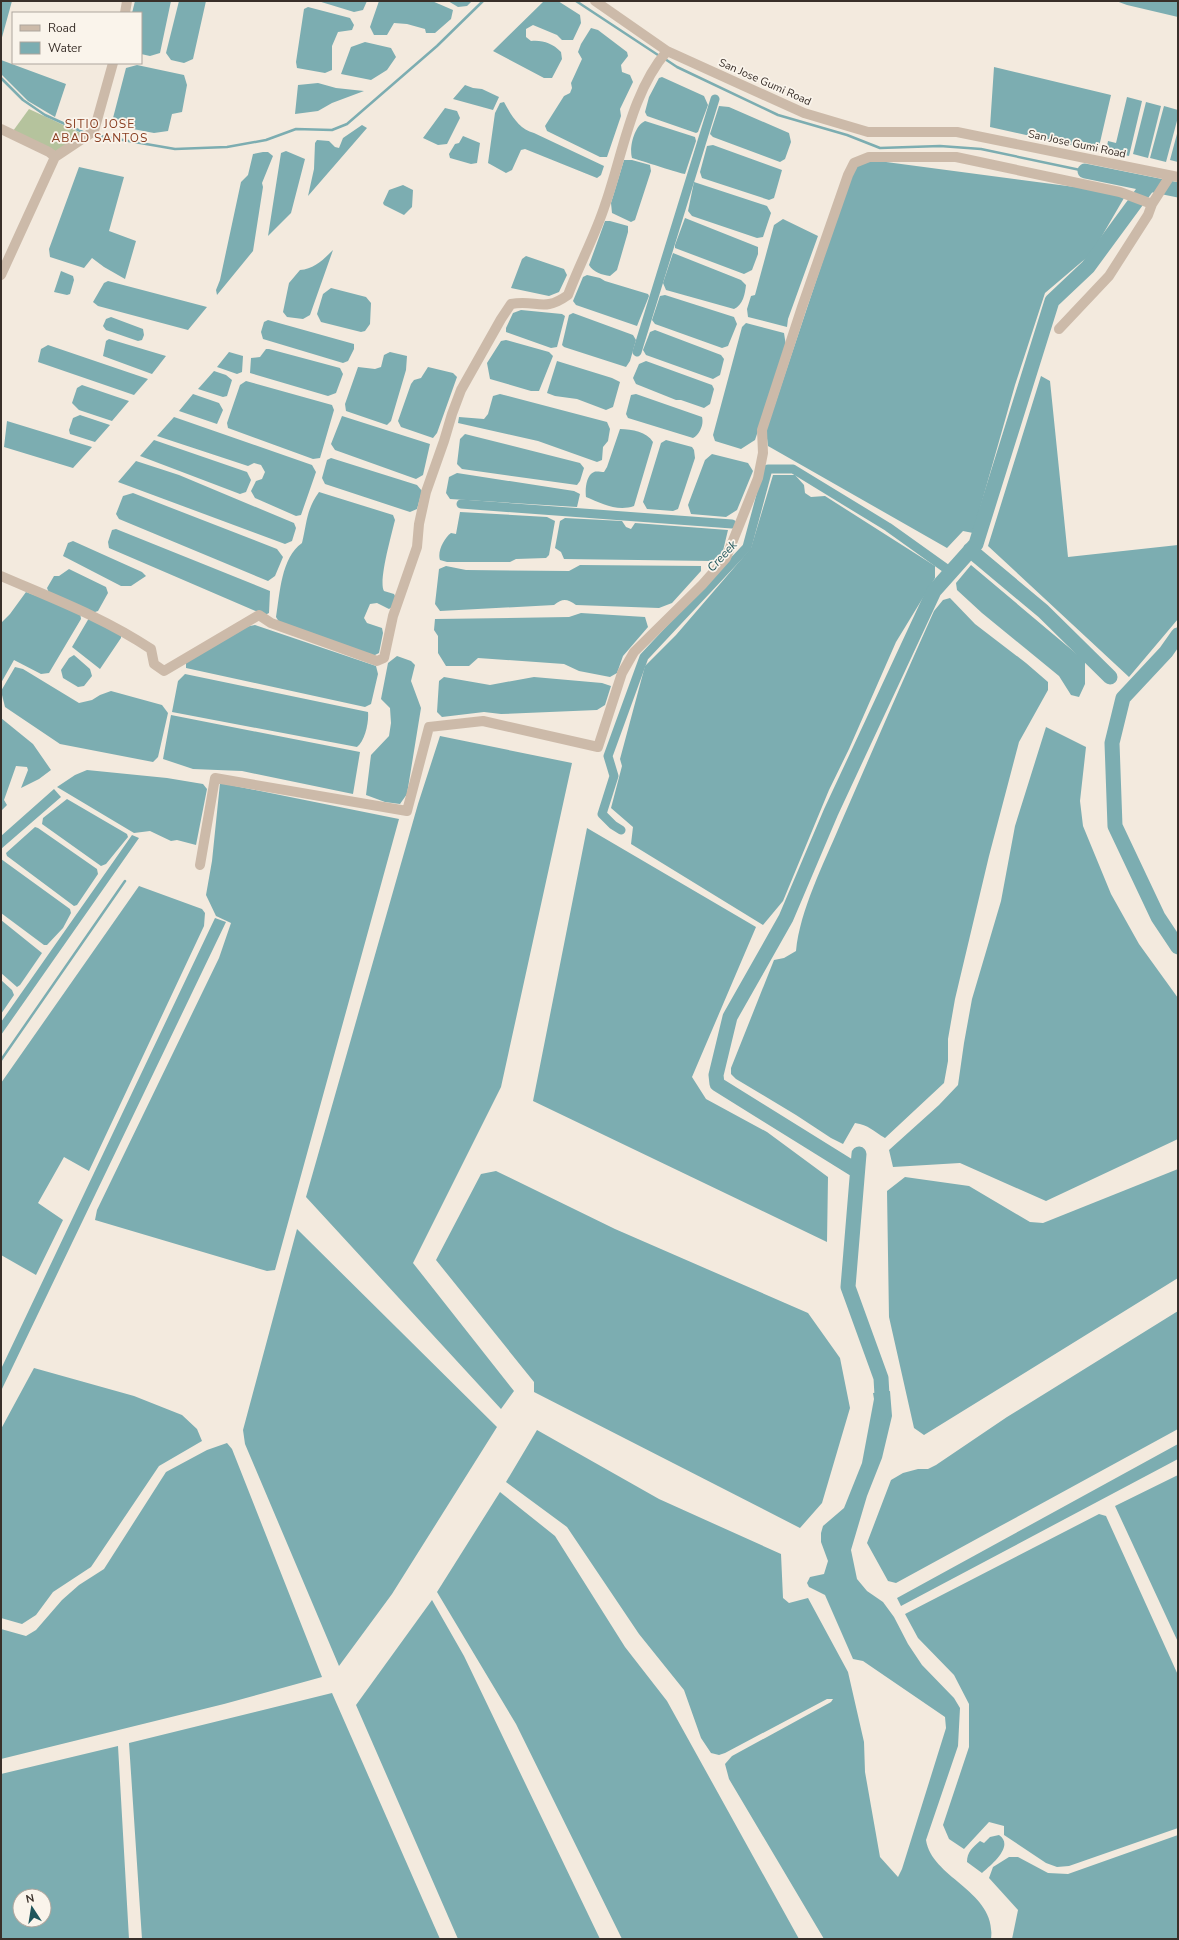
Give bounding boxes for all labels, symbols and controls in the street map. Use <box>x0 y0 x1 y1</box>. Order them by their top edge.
legend <box>12 12 142 64</box>
text: Road <box>48 20 76 36</box>
text: Water <box>48 40 82 56</box>
street label: San Jose Gumi Road <box>716 55 814 109</box>
district label: SITIO JOSE ABAD SANTOS <box>52 116 148 146</box>
street label: San Jose Gumi Road <box>1027 126 1127 162</box>
water label: Creeek <box>703 536 741 575</box>
north arrow <box>12 1888 52 1928</box>
text: N <box>24 1891 36 1907</box>

